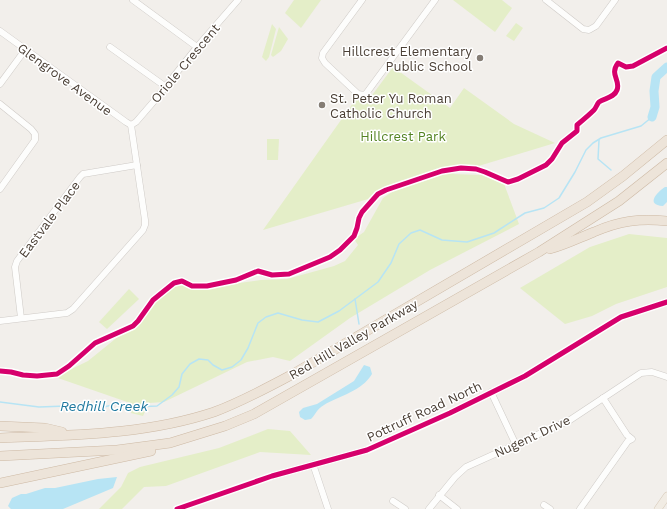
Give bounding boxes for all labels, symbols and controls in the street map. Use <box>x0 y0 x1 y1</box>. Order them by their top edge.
street label: Oriole Crescent <box>148 20 223 106</box>
street label: Glengrove Avenue <box>15 40 115 119</box>
place label: Hillcrest Elementary Public School <box>342 44 472 74</box>
marker: Hillcrest Elementary Public School <box>475 53 485 63</box>
place label: St. Peter Yu Roman Catholic Church <box>330 91 452 121</box>
marker: St. Peter Yu Roman Catholic Church <box>317 100 327 110</box>
park label: Hillcrest Park <box>360 129 446 144</box>
street label: Eastvale Place <box>16 178 83 260</box>
street label: Red Hill Valley Parkway <box>286 296 421 383</box>
street label: Pottruff Road North <box>364 378 484 445</box>
water label: Redhill Creek <box>60 398 148 414</box>
street label: Nugent Drive <box>492 412 573 461</box>

